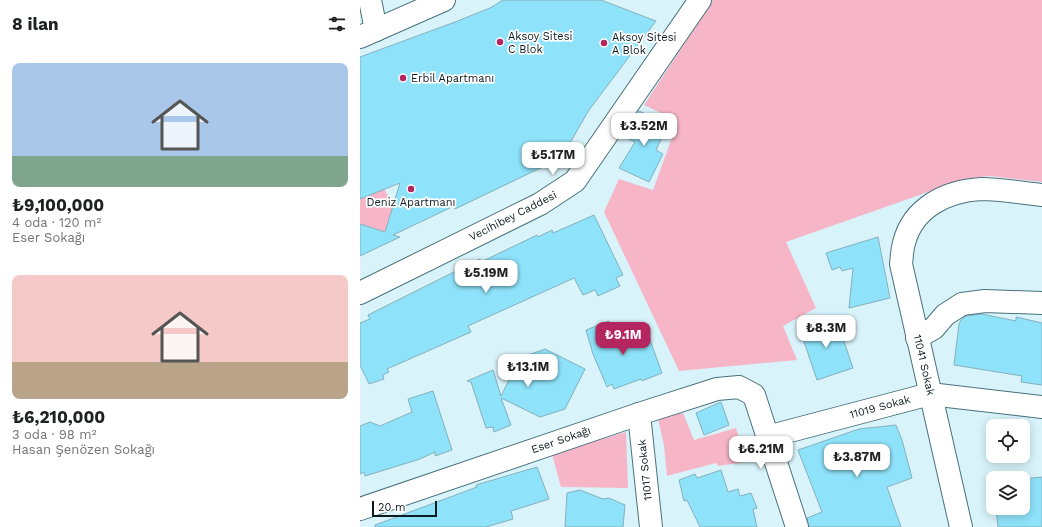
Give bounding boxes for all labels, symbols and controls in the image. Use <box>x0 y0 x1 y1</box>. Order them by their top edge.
icon: filters <box>326 13 348 35</box>
text: 8 ilan <box>12 14 59 34</box>
place label: Aksoy Sitesi C Blok <box>508 30 572 56</box>
place label: Aksoy Sitesi A Blok <box>612 31 676 57</box>
marker: Aksoy Sitesi C Blok <box>495 37 505 47</box>
marker: Aksoy Sitesi A Blok <box>599 38 609 48</box>
place label: Erbil Apartmanı <box>411 72 494 85</box>
marker: Erbil Apartmanı <box>398 73 408 83</box>
icon: home <box>144 89 216 161</box>
pin: ₺3.52M <box>611 113 677 147</box>
text: ₺3.52M <box>620 118 668 133</box>
pin: ₺5.17M <box>520 142 586 176</box>
text: ₺5.17M <box>531 147 575 162</box>
marker: Deniz Apartmanı <box>406 184 416 194</box>
street label: Vecihibey Caddesi <box>467 188 559 244</box>
text: ₺9,100,000 <box>12 195 104 215</box>
place label: Deniz Apartmanı <box>367 196 455 209</box>
text: 4 oda · 120 m² <box>12 215 101 230</box>
text: Eser Sokağı <box>12 230 85 245</box>
pin: ₺5.19M <box>453 260 519 294</box>
text: ₺5.19M <box>464 265 508 280</box>
icon: home <box>144 301 216 373</box>
pin: ₺8.3M <box>798 315 854 349</box>
text: ₺8.3M <box>806 320 846 335</box>
pin: ₺9.1M <box>595 322 651 356</box>
text: ₺9.1M <box>604 327 642 342</box>
street label: 11041 Sokak <box>911 333 937 397</box>
pin: ₺13.1M <box>495 354 561 388</box>
text: ₺13.1M <box>507 359 549 374</box>
street label: 11019 Sokak <box>848 393 912 421</box>
text: ₺6,210,000 <box>12 407 105 427</box>
map controls <box>986 419 1030 515</box>
button: locate <box>986 419 1030 463</box>
street label: Eser Sokağı <box>530 424 592 456</box>
text: 3 oda · 98 m² <box>12 427 96 442</box>
pin: ₺6.21M <box>728 436 794 470</box>
street label: 11017 Sokak <box>635 439 655 501</box>
text: ₺6.21M <box>738 441 784 456</box>
text: Hasan Şenözen Sokağı <box>12 442 155 457</box>
pin: ₺3.87M <box>824 444 890 478</box>
text: ₺3.87M <box>833 449 881 464</box>
button: layers <box>986 471 1030 515</box>
scale bar <box>372 499 437 518</box>
text: 20 m <box>378 501 406 514</box>

